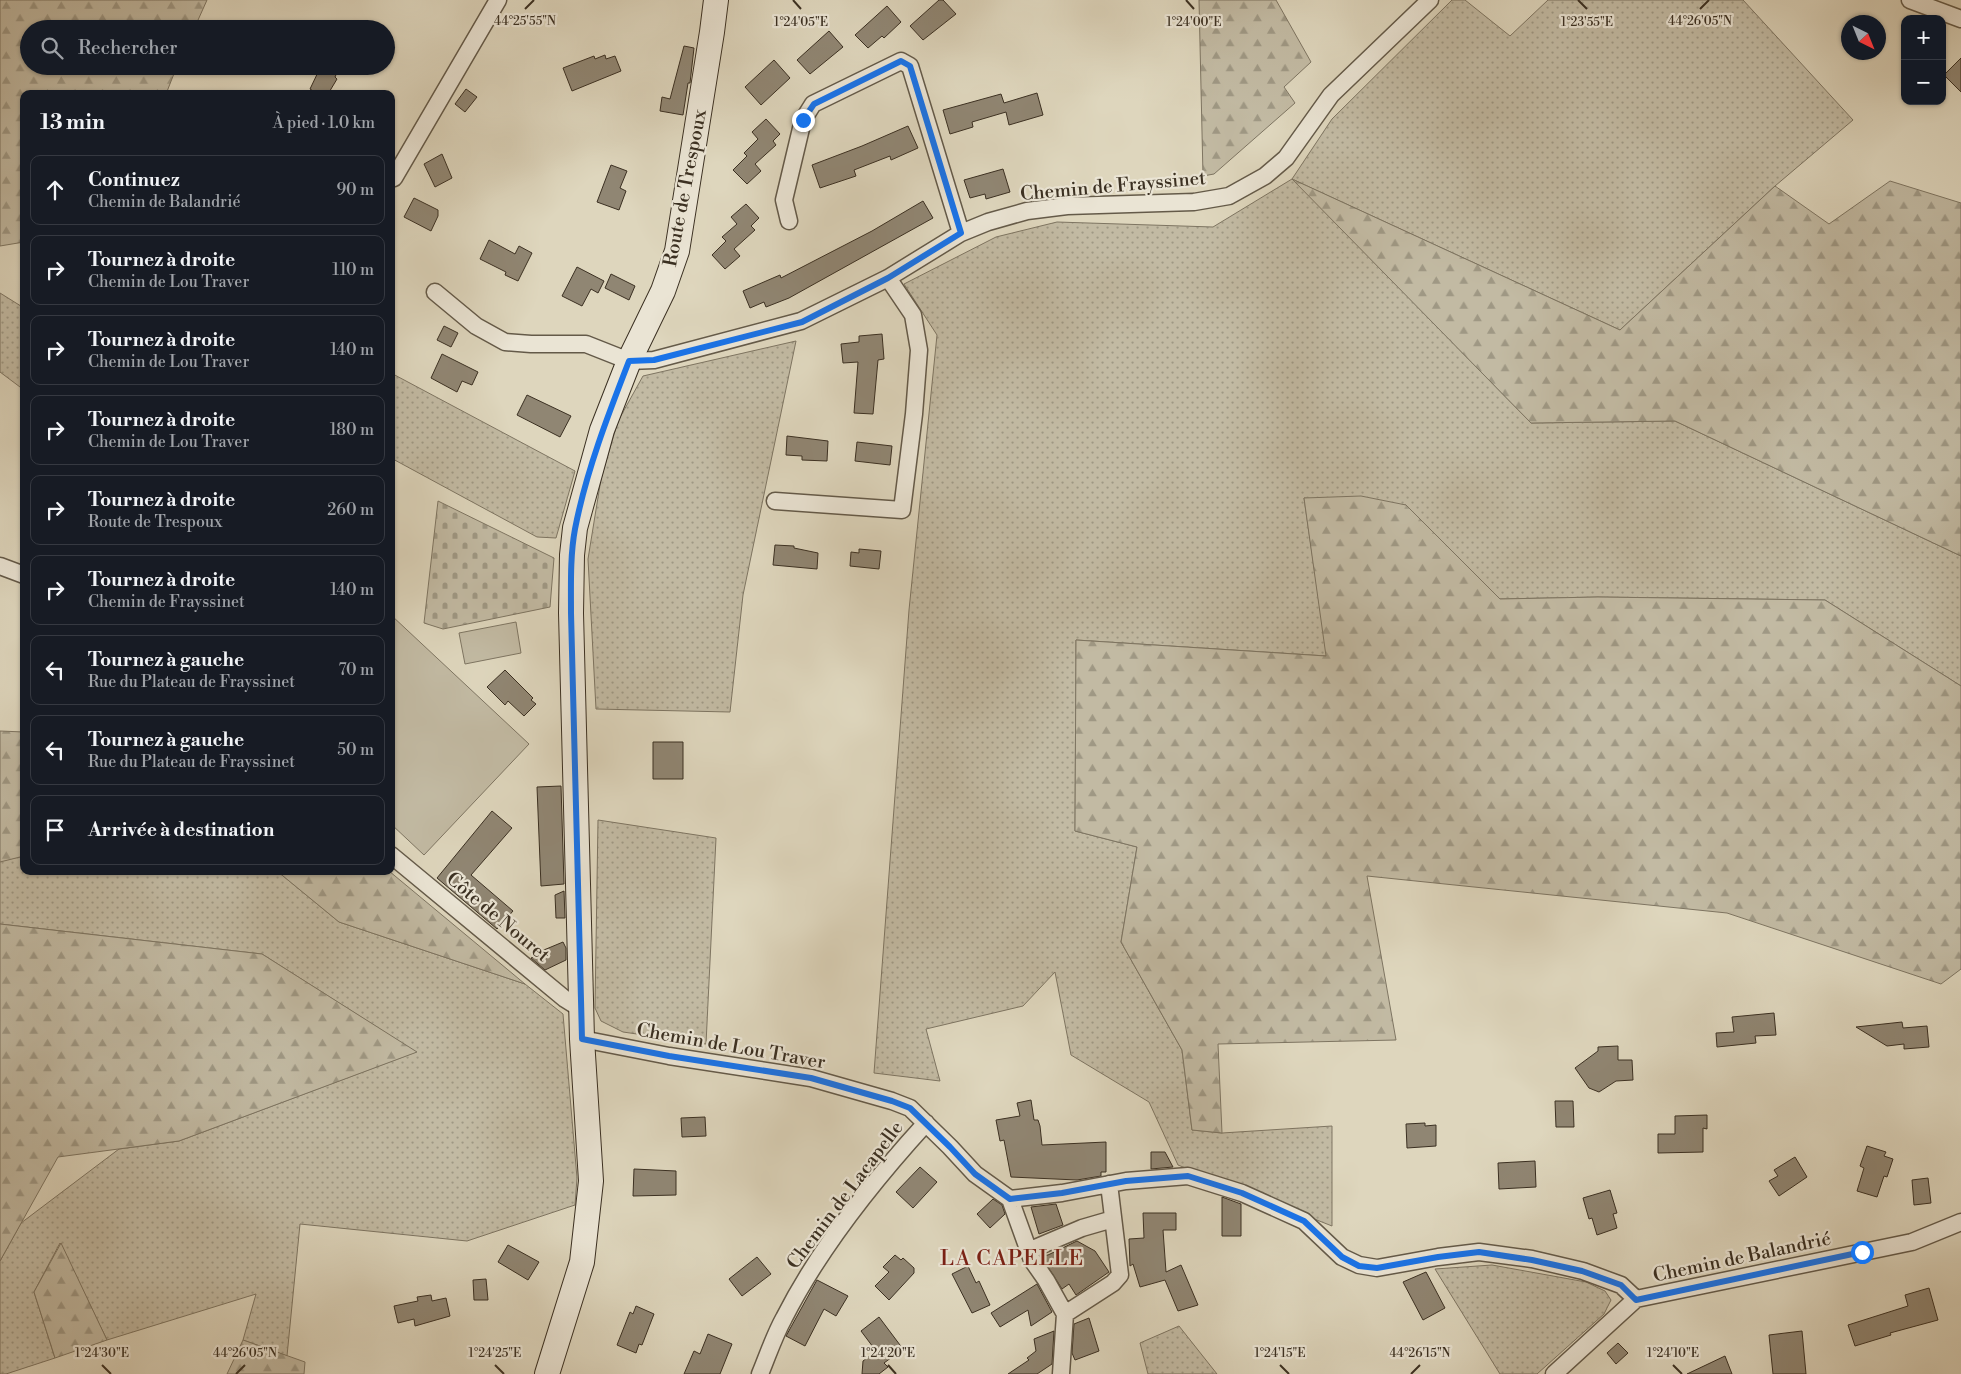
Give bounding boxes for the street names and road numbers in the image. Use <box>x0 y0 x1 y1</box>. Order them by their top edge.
street label: Route de Trespoux <box>658 107 712 269</box>
street label: Chemin de Frayssinet <box>1019 166 1207 206</box>
street label: Côte de Nouret <box>441 867 555 967</box>
street label: Chemin de Lou Traver <box>635 1018 827 1074</box>
street label: Chemin de Lacapelle <box>781 1116 909 1274</box>
street label: Chemin de Balandrié <box>1651 1226 1833 1288</box>

